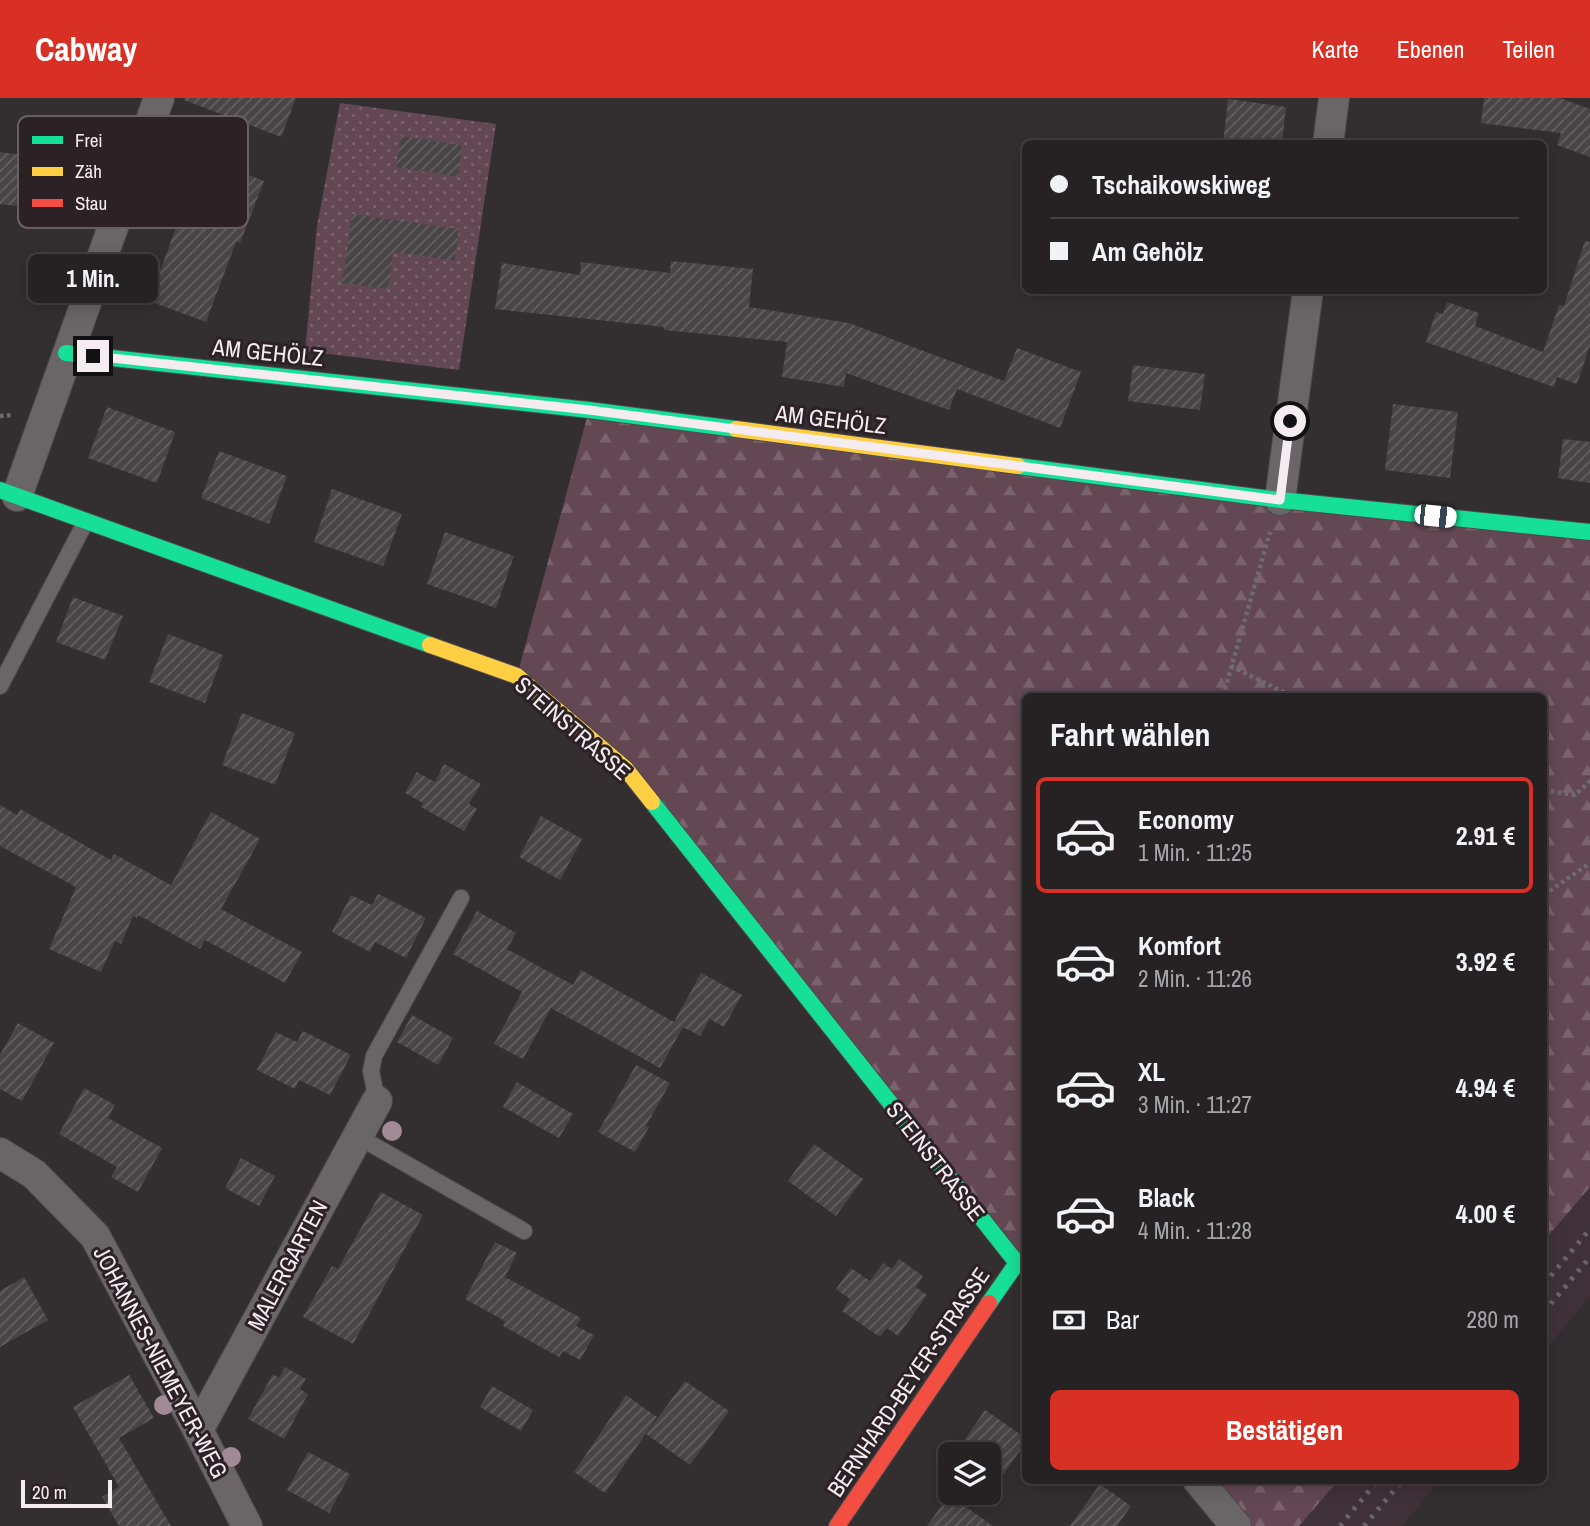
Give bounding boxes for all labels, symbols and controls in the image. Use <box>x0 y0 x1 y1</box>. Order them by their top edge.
text: Cabway <box>35 27 137 71</box>
text: Karte <box>1312 33 1359 65</box>
text: Ebenen <box>1397 33 1464 65</box>
text: Teilen <box>1502 33 1555 65</box>
legend <box>18 116 248 228</box>
text: Frei <box>75 127 103 153</box>
text: Zäh <box>75 158 102 184</box>
text: Tschaikowskiweg <box>1092 167 1271 202</box>
text: Stau <box>75 190 107 216</box>
text: Am Gehölz <box>1092 234 1203 269</box>
callout: 1 Min. <box>28 254 158 303</box>
text: 1 Min. <box>66 263 120 294</box>
street label: AM GEHÖLZ <box>210 331 325 373</box>
route end <box>77 340 109 372</box>
street label: AM GEHÖLZ <box>773 397 888 441</box>
route start <box>1274 405 1306 437</box>
car <box>1414 503 1457 529</box>
street label: STEINSTRASSE <box>509 669 637 787</box>
text: Fahrt wählen <box>1050 713 1211 756</box>
text: Economy <box>1138 802 1234 837</box>
icon: car <box>1054 804 1117 867</box>
text: 2.91 € <box>1456 818 1515 853</box>
text: 1 Min. · 11:25 <box>1138 837 1252 868</box>
text: Komfort <box>1138 928 1221 963</box>
icon: car <box>1054 930 1117 993</box>
text: 3.92 € <box>1456 944 1515 979</box>
text: 2 Min. · 11:26 <box>1138 963 1252 994</box>
text: XL <box>1138 1054 1165 1089</box>
icon: car <box>1054 1056 1117 1119</box>
text: 4.94 € <box>1456 1070 1515 1105</box>
text: 3 Min. · 11:27 <box>1138 1089 1252 1120</box>
street label: STEINSTRASSE <box>880 1095 992 1227</box>
text: Black <box>1138 1180 1195 1215</box>
icon: car <box>1054 1182 1117 1245</box>
street label: MALERGARTEN <box>240 1194 334 1336</box>
text: 4.00 € <box>1456 1196 1515 1231</box>
text: 4 Min. · 11:28 <box>1138 1215 1252 1246</box>
street label: JOHANNES-NIEMEYER-WEG <box>87 1240 235 1484</box>
street label: BERNHARD-BEYER-STRASSE <box>820 1261 996 1503</box>
icon: cash <box>1050 1301 1088 1339</box>
text: Bar <box>1106 1302 1139 1337</box>
text: 280 m <box>1467 1304 1519 1335</box>
button: Bestätigen <box>1050 1390 1519 1470</box>
map controls <box>938 1442 1001 1505</box>
button: layers <box>938 1442 1001 1505</box>
scale bar <box>21 1477 112 1509</box>
text: 20 m <box>32 1479 67 1505</box>

